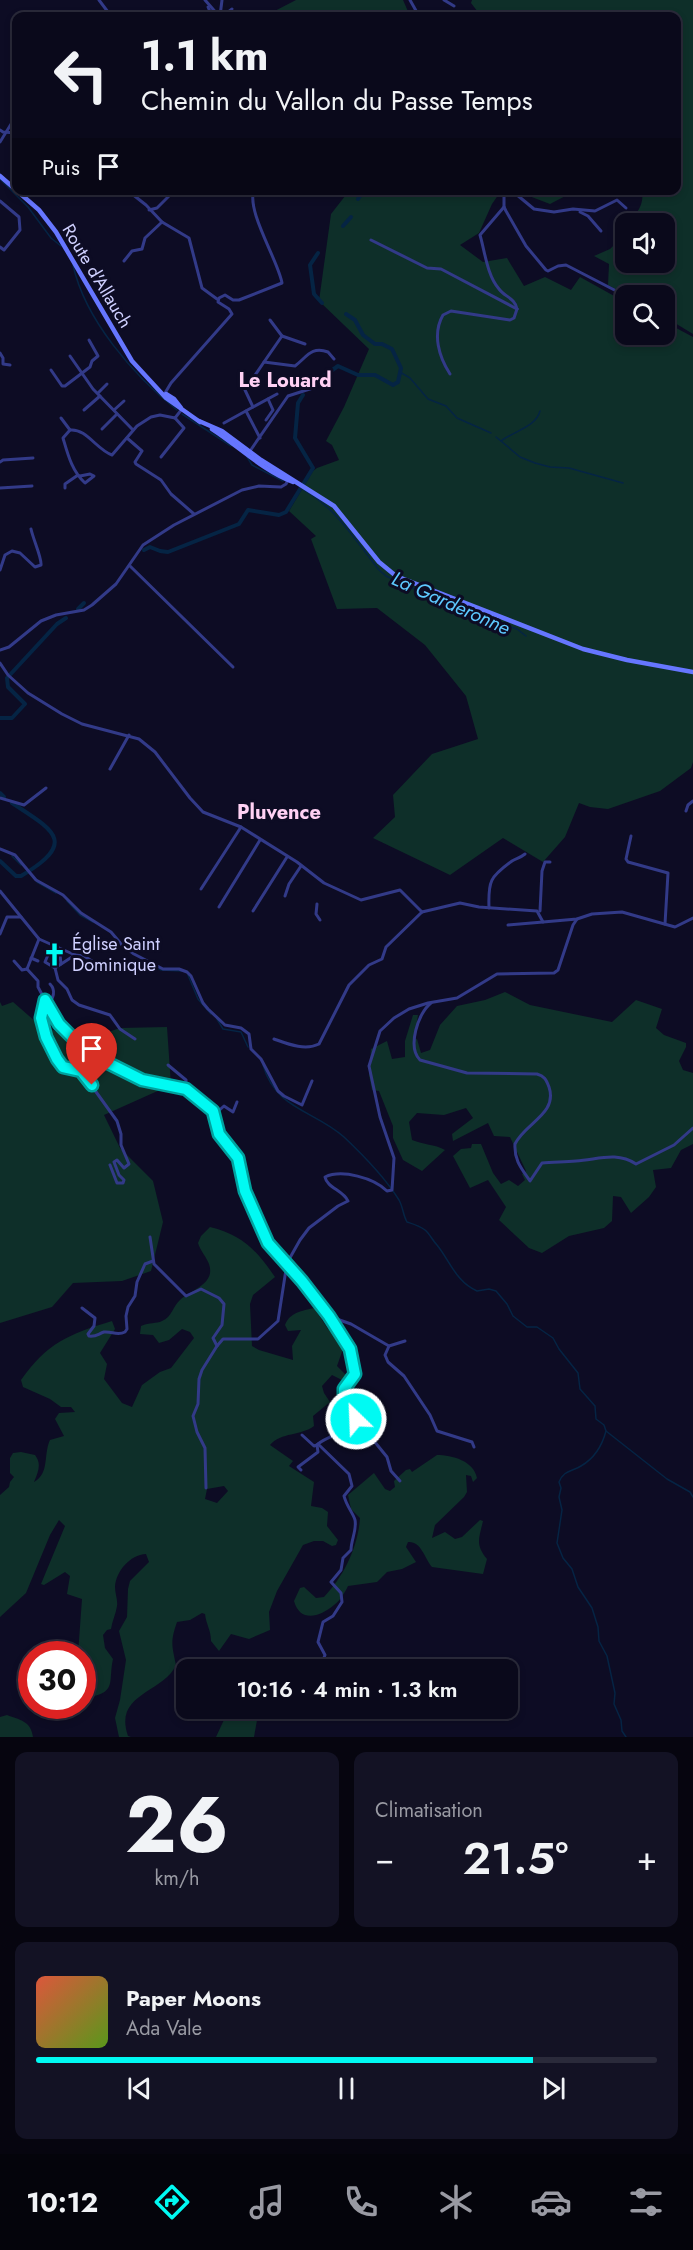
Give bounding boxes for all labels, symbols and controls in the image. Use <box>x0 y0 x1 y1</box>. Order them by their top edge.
text: 1.1 km <box>141 25 269 86</box>
icon: left <box>42 36 120 114</box>
text: Chemin du Vallon du Passe Temps <box>141 81 533 120</box>
icon: arrive <box>92 150 125 183</box>
text: Puis <box>42 151 80 183</box>
map controls <box>615 213 675 345</box>
button: sound <box>615 213 675 273</box>
street label: Route d'Allauch <box>56 219 138 333</box>
button: search <box>615 285 675 345</box>
district label: Le Louard <box>238 366 332 395</box>
water label: La Garderonne <box>387 564 515 643</box>
district label: Pluvence <box>237 798 321 827</box>
place label: Église Saint Dominique <box>72 931 161 978</box>
church icon: Église Saint Dominique <box>41 941 67 967</box>
pin <box>66 1023 117 1085</box>
icon: arrive <box>75 1032 108 1065</box>
position arrow <box>324 1387 388 1451</box>
speed limit sign: 30 <box>18 1641 96 1719</box>
text: 10:16 · 4 min · 1.3 km <box>236 1673 458 1705</box>
text: 26 <box>125 1769 229 1881</box>
text: Climatisation <box>375 1796 483 1825</box>
text: 21.5° <box>463 1826 568 1891</box>
text: − <box>375 1835 394 1882</box>
text: + <box>637 1835 657 1882</box>
text: km/h <box>154 1864 200 1893</box>
text: Paper Moons <box>126 1982 261 2014</box>
text: Ada Vale <box>126 2014 202 2043</box>
icon: previous <box>123 2072 156 2105</box>
icon: pause <box>330 2072 363 2105</box>
icon: next <box>537 2072 570 2105</box>
icon: directions <box>151 2181 193 2223</box>
icon: music <box>246 2181 288 2223</box>
icon: phone <box>340 2181 382 2223</box>
icon: climate <box>435 2181 477 2223</box>
icon: car <box>530 2181 572 2223</box>
icon: filters <box>625 2181 667 2223</box>
text: 10:12 <box>26 2183 98 2222</box>

